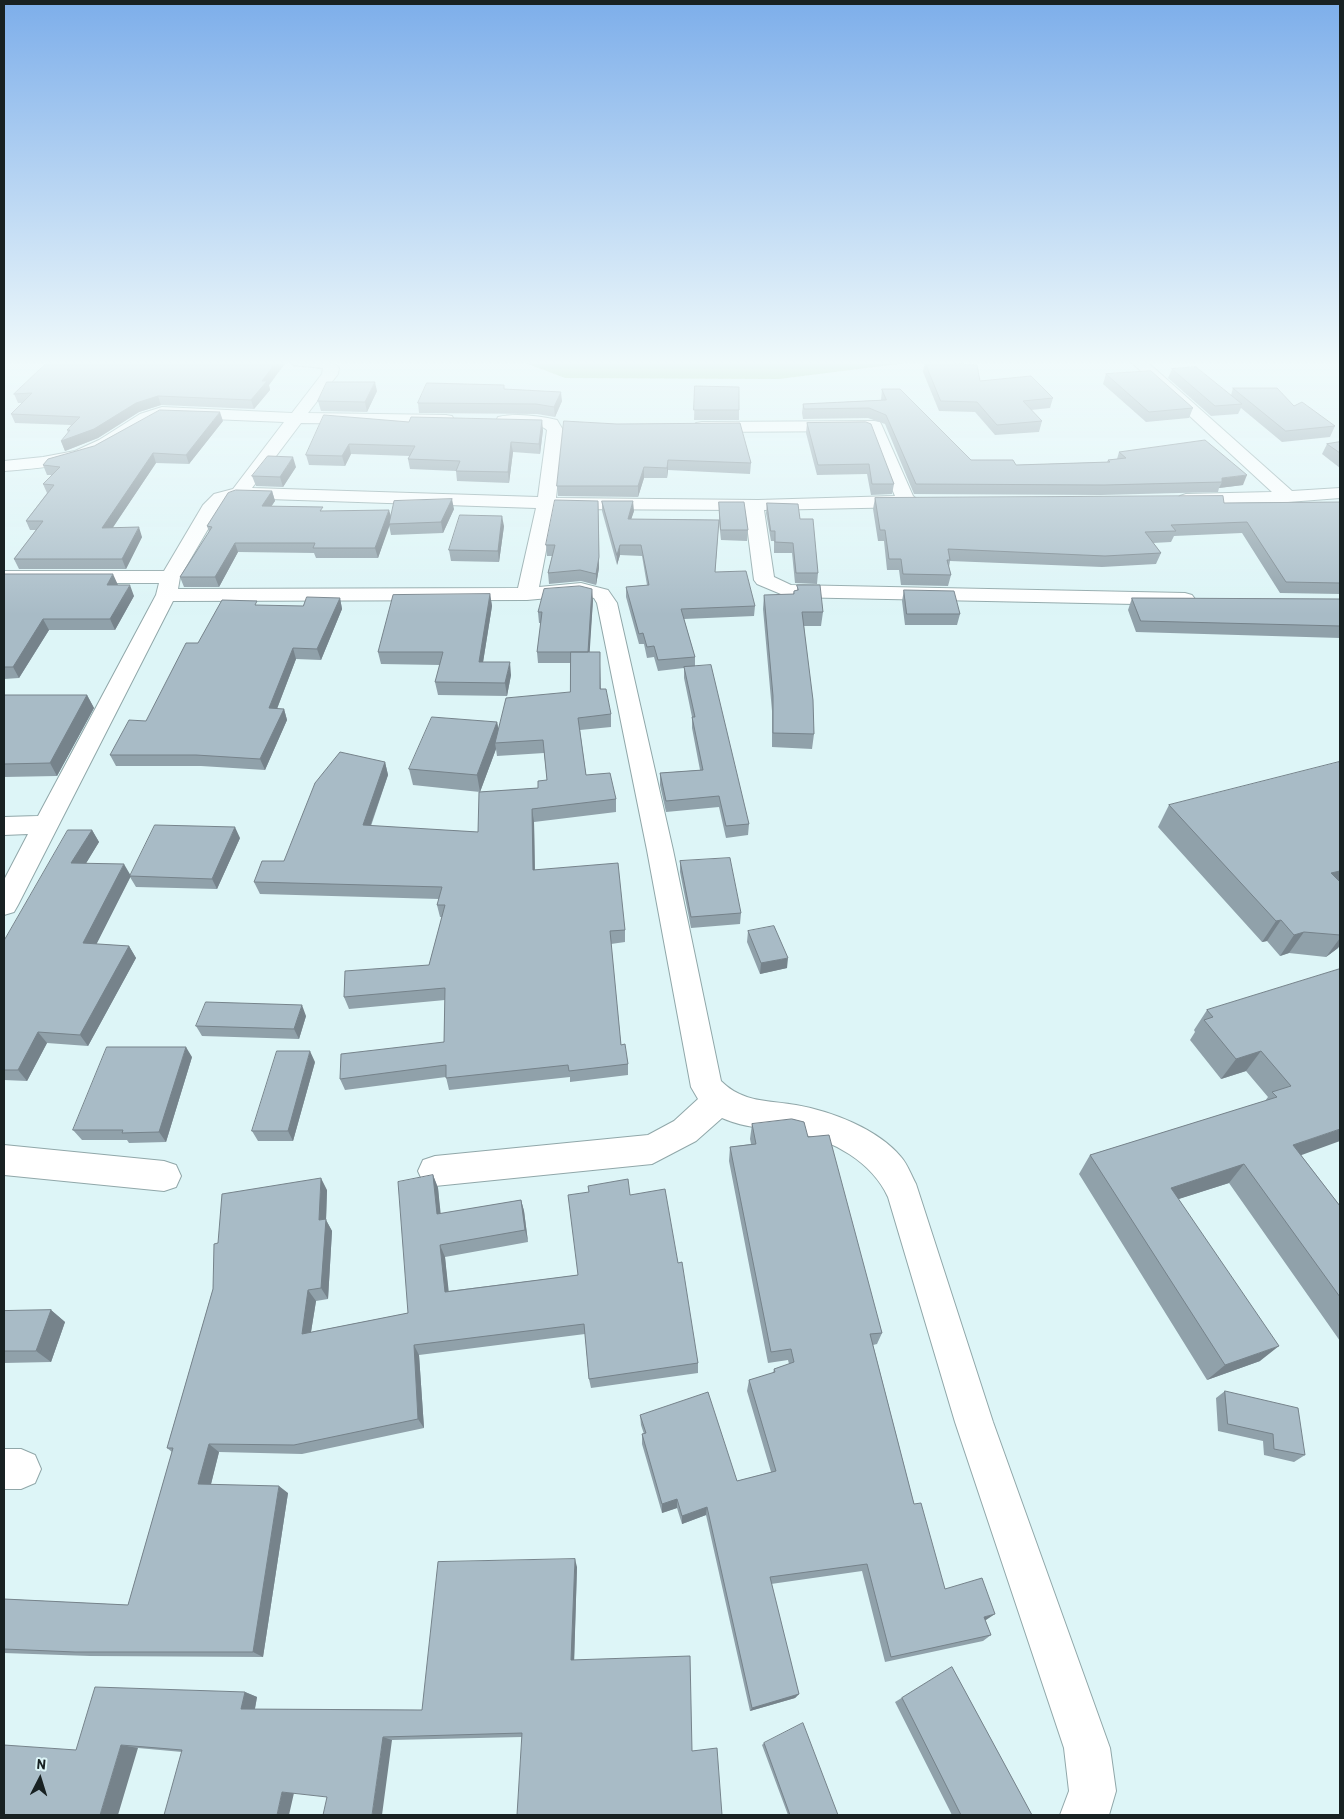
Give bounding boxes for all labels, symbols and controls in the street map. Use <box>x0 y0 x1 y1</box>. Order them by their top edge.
north arrow <box>15 1754 65 1804</box>
text: N <box>36 1755 47 1772</box>

